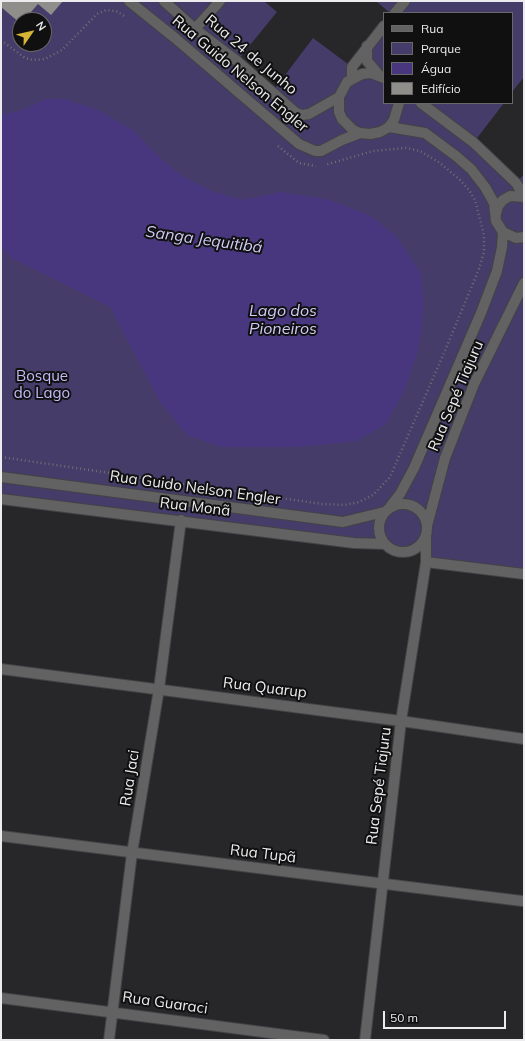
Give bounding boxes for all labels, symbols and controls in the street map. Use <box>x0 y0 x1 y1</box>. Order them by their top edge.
street label: Rua 24 de Junho <box>201 11 301 99</box>
north arrow <box>12 12 52 52</box>
street label: Rua Guido Nelson Engler <box>168 12 312 136</box>
legend <box>383 12 513 104</box>
text: N <box>33 18 49 33</box>
text: Rua <box>421 21 443 36</box>
text: Parque <box>421 41 461 56</box>
text: Água <box>421 61 451 76</box>
text: Edifício <box>421 81 461 96</box>
water label: Sanga Jequitibá <box>144 222 264 258</box>
water label: Lago dos Pioneiros <box>249 301 317 339</box>
street label: Rua Sepé Tiajuru <box>425 338 487 454</box>
park label: Bosque do Lago <box>14 367 70 402</box>
street label: Rua Guido Nelson Engler <box>109 467 281 509</box>
street label: Rua Monã <box>159 494 231 520</box>
street label: Rua Quarup <box>222 674 308 702</box>
street label: Rua Sepé Tiajuru <box>363 726 395 846</box>
street label: Rua Jaci <box>117 749 143 807</box>
street label: Rua Tupã <box>229 841 297 867</box>
street label: Rua Guaraci <box>121 988 209 1018</box>
scale bar <box>385 1003 508 1029</box>
text: 50 m <box>390 1010 418 1025</box>

